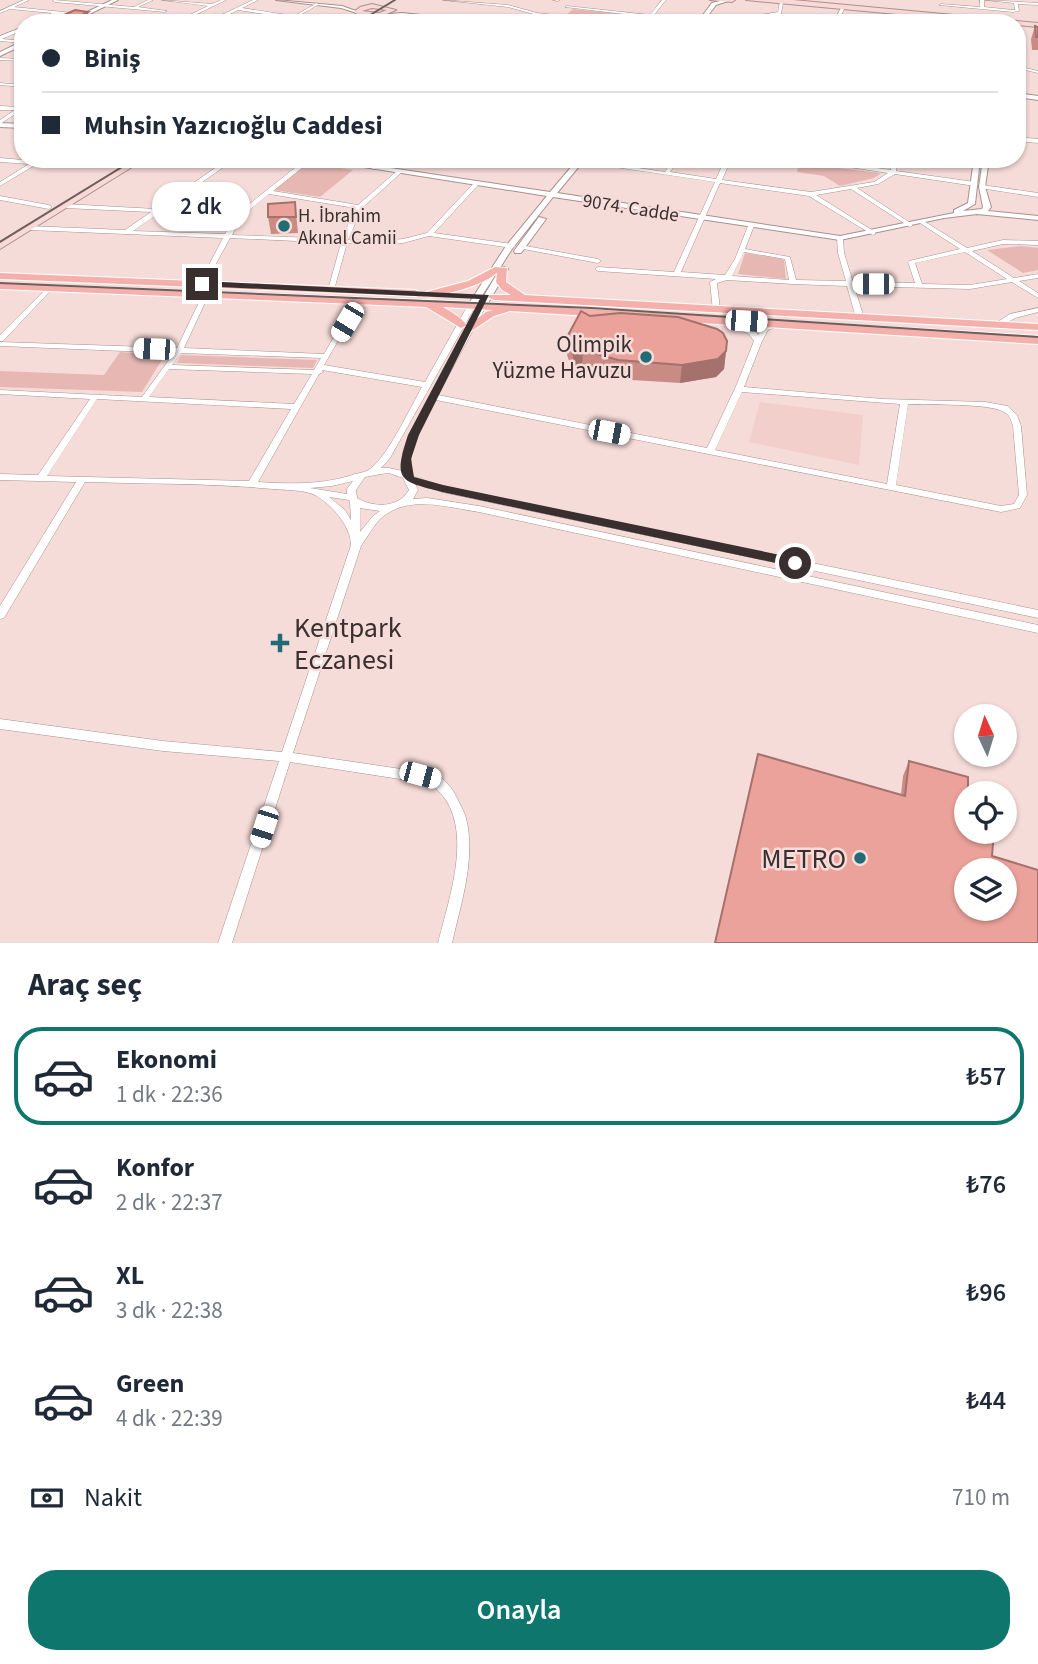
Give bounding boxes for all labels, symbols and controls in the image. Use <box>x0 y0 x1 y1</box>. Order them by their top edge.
text: Biniş <box>84 40 140 77</box>
text: Muhsin Yazıcıoğlu Caddesi <box>84 107 383 144</box>
callout: 2 dk <box>153 182 251 232</box>
street label: 9074. Cadde <box>581 188 681 229</box>
text: 2 dk <box>180 190 222 223</box>
place label: H. İbrahim Akınal Camii <box>298 203 397 252</box>
marker: H. İbrahim Akınal Camii <box>276 218 292 234</box>
route end <box>186 268 218 300</box>
car <box>853 274 895 295</box>
car <box>328 299 367 345</box>
car <box>725 309 768 333</box>
place label: Olimpik Yüzme Havuzu <box>492 328 633 387</box>
car <box>133 338 176 360</box>
marker: Olimpik Yüzme Havuzu <box>638 349 654 365</box>
car <box>587 418 632 446</box>
route start <box>779 547 811 579</box>
place label: Kentpark Eczanesi <box>294 608 402 680</box>
marker: Kentpark Eczanesi <box>272 635 288 651</box>
north arrow <box>954 704 1017 766</box>
map controls <box>954 704 1017 921</box>
car <box>397 759 444 791</box>
button: locate <box>954 781 1017 844</box>
car <box>248 804 281 850</box>
place label: METRO <box>761 839 846 879</box>
marker: METRO <box>852 850 868 866</box>
button: layers <box>954 858 1017 921</box>
text: Araç seç <box>28 962 142 1008</box>
text: Ekonomi <box>116 1041 217 1078</box>
icon: car <box>32 1045 95 1108</box>
text: ₺57 <box>966 1058 1006 1095</box>
text: 1 dk · 22:36 <box>116 1078 223 1111</box>
text: Konfor <box>116 1149 194 1186</box>
icon: car <box>32 1153 95 1216</box>
text: ₺76 <box>966 1166 1006 1203</box>
text: 2 dk · 22:37 <box>116 1186 223 1219</box>
text: XL <box>116 1257 144 1294</box>
icon: car <box>32 1261 95 1324</box>
text: ₺96 <box>966 1274 1006 1311</box>
text: 3 dk · 22:38 <box>116 1294 223 1327</box>
text: Green <box>116 1365 184 1402</box>
icon: car <box>32 1369 95 1432</box>
text: ₺44 <box>966 1382 1006 1419</box>
text: 4 dk · 22:39 <box>116 1402 223 1435</box>
icon: cash <box>28 1479 66 1517</box>
text: Nakit <box>84 1479 142 1516</box>
text: 710 m <box>952 1481 1010 1514</box>
button: Onayla <box>28 1570 1010 1650</box>

